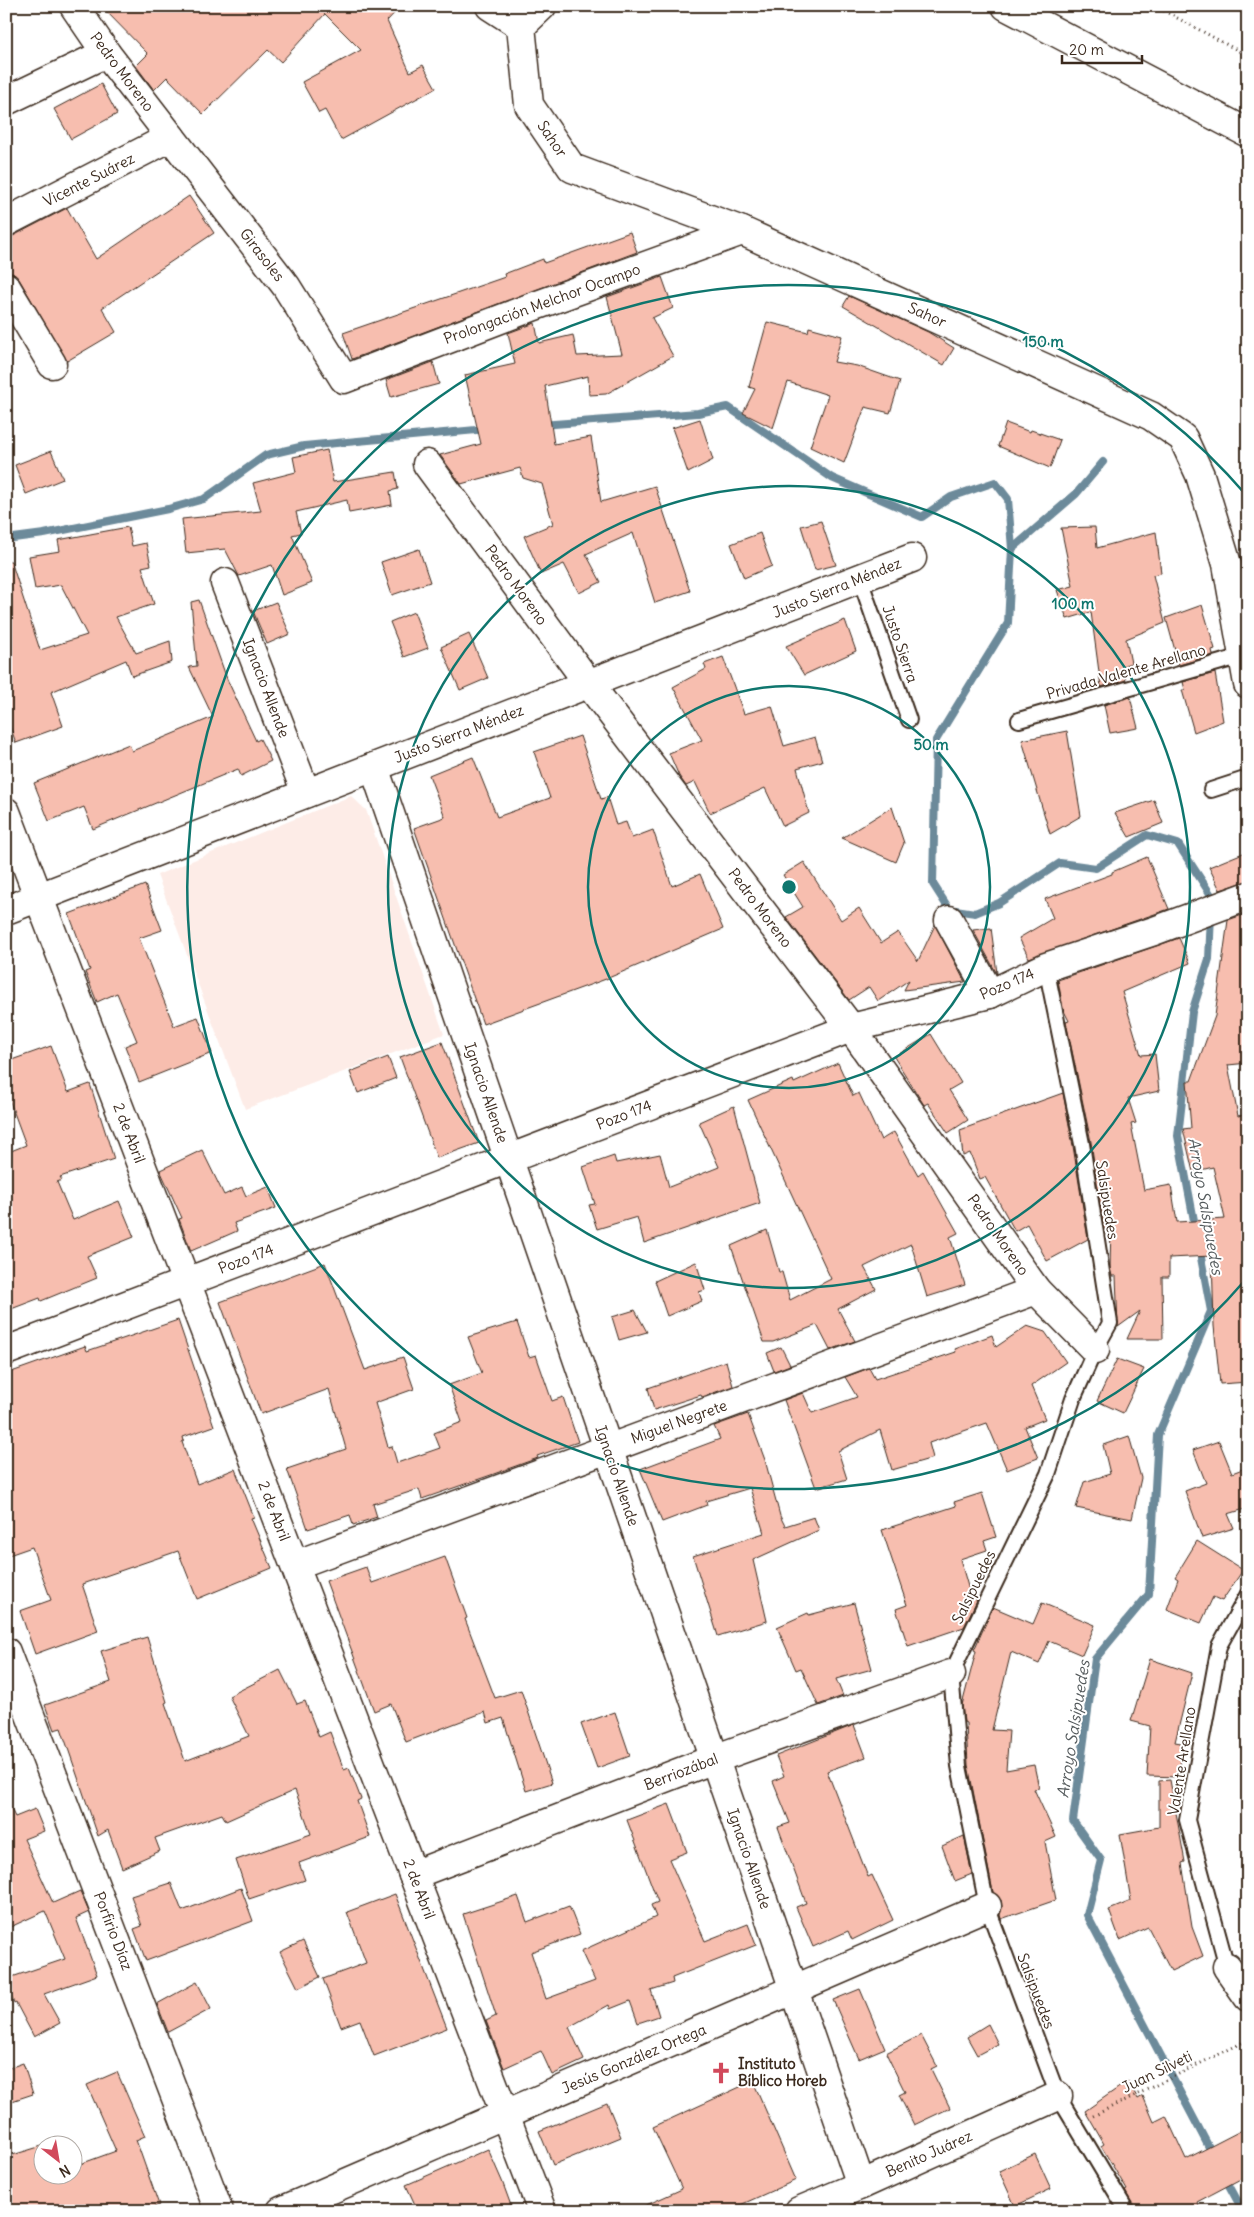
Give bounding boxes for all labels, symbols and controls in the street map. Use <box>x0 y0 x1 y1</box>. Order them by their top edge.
street label: Pedro Moreno <box>86 28 158 115</box>
scale bar <box>1062 32 1142 64</box>
text: 20 m <box>1069 40 1104 59</box>
street label: Sahor <box>533 117 572 161</box>
street label: Vicente Suárez <box>40 148 138 211</box>
street label: Girasoles <box>236 224 289 285</box>
street label: Prolongación Melchor Ocampo <box>441 259 643 348</box>
street label: Sahor <box>905 298 949 331</box>
text: 150 m <box>1022 332 1064 351</box>
street label: Pedro Moreno <box>481 541 552 629</box>
street label: Justo Sierra Méndez <box>770 553 904 622</box>
text: 100 m <box>1052 594 1094 613</box>
street label: Justo Sierra <box>878 603 923 685</box>
street label: Ignacio Allende <box>239 636 294 740</box>
street label: Privada Valente Arellano <box>1044 640 1208 703</box>
street label: Justo Sierra Méndez <box>391 700 526 767</box>
text: 50 m <box>913 735 949 754</box>
street label: Pedro Moreno <box>724 864 796 951</box>
centre of rings <box>780 878 798 896</box>
street label: Pozo 174 <box>977 963 1037 1004</box>
street label: Ignacio Allende <box>460 1040 513 1145</box>
street label: Pozo 174 <box>593 1095 654 1134</box>
street label: 2 de Abril <box>109 1100 150 1166</box>
water label: Arroyo Salsipuedes <box>1184 1136 1228 1277</box>
street label: Salsipuedes <box>1092 1159 1123 1241</box>
street label: Pedro Moreno <box>963 1190 1033 1279</box>
street label: Pozo 174 <box>215 1239 276 1278</box>
street label: Miguel Negrete <box>628 1395 730 1448</box>
street label: Ignacio Allende <box>591 1423 644 1528</box>
street label: 2 de Abril <box>254 1478 295 1544</box>
street label: Salsipuedes <box>948 1547 1000 1627</box>
water label: Arroyo Salsipuedes <box>1052 1658 1094 1799</box>
street label: Valente Arellano <box>1164 1705 1199 1817</box>
street label: Berriozábal <box>641 1749 720 1794</box>
street label: Ignacio Allende <box>723 1806 776 1911</box>
street label: 2 de Abril <box>399 1856 440 1922</box>
street label: Porfirio Díaz <box>90 1889 137 1973</box>
street label: Salsipuedes <box>1013 1950 1060 2031</box>
street label: Jesús González Ortega <box>559 2019 709 2098</box>
street label: Juan Silveti <box>1118 2046 1195 2097</box>
place label: Instituto Bíblico Horeb <box>738 2054 827 2090</box>
church icon: Instituto Bíblico Horeb <box>708 2060 734 2086</box>
street label: Benito Juárez <box>883 2126 975 2181</box>
north arrow <box>32 2134 82 2184</box>
text: N <box>56 2161 73 2181</box>

